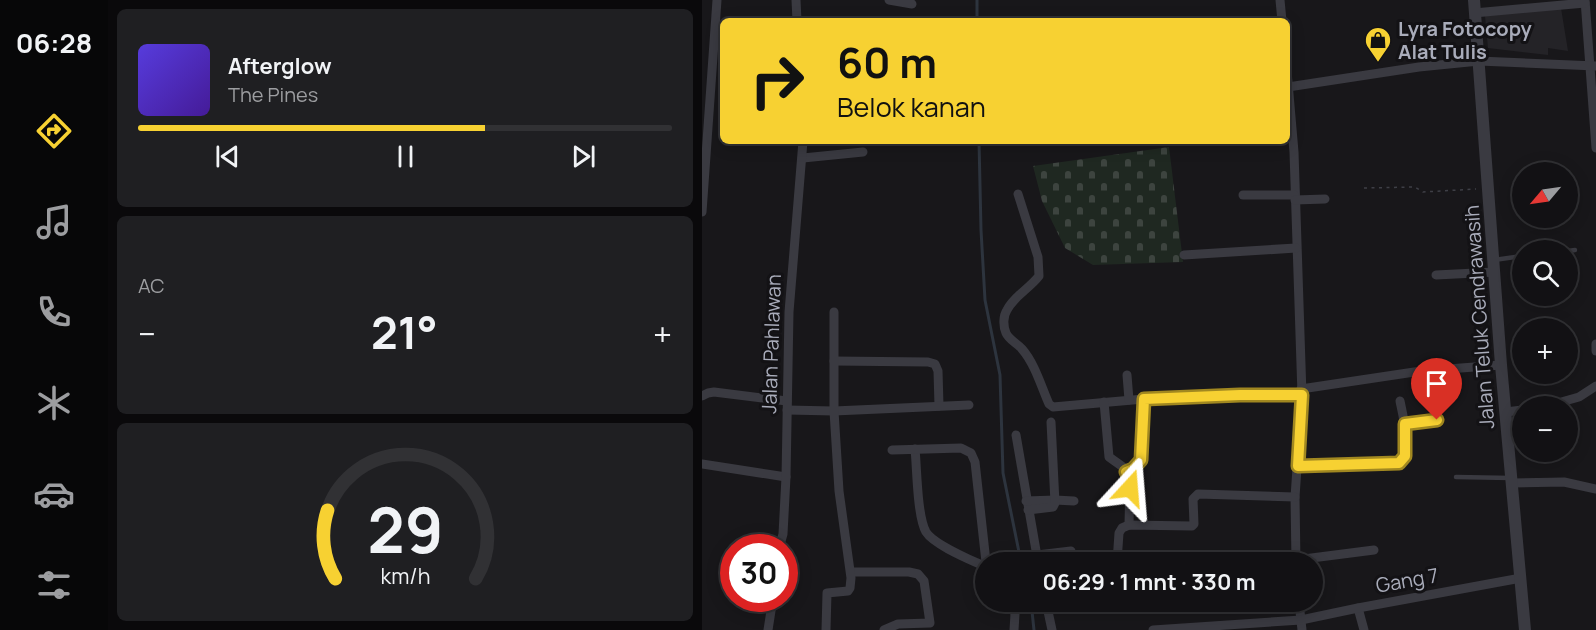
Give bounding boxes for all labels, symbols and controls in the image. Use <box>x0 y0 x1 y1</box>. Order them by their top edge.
place label: Lyra Fotocopy Alat Tulis <box>1398 15 1533 65</box>
text: 06:28 <box>16 24 92 61</box>
shop icon: Lyra Fotocopy Alat Tulis <box>1363 25 1393 63</box>
text: 60 m <box>837 33 937 91</box>
icon: right <box>738 42 816 120</box>
text: Afterglow <box>228 51 332 81</box>
text: The Pines <box>228 81 318 108</box>
text: Belok kanan <box>837 88 986 125</box>
icon: directions <box>33 110 75 152</box>
icon: previous <box>211 140 244 173</box>
icon: pause <box>389 140 422 173</box>
icon: next <box>567 140 600 173</box>
north arrow <box>1512 162 1578 228</box>
map controls <box>1512 162 1578 462</box>
icon: music <box>33 201 75 243</box>
street label: Jalan Teluk Cendrawasih <box>1458 204 1500 430</box>
button: search <box>1512 240 1578 306</box>
text: AC <box>138 272 165 299</box>
street label: Jalan Pahlawan <box>755 274 787 414</box>
icon: phone <box>33 291 75 333</box>
text: 21° <box>371 301 438 363</box>
text: − <box>138 311 156 356</box>
text: + <box>653 311 672 356</box>
button: + <box>1512 318 1578 384</box>
pin <box>1411 358 1462 420</box>
icon: arrive <box>1420 367 1453 400</box>
icon: climate <box>33 382 75 424</box>
button: − <box>1512 396 1578 462</box>
position arrow <box>1098 456 1162 520</box>
icon: car <box>33 473 75 515</box>
text: 29 <box>367 486 443 572</box>
speed limit sign: 30 <box>720 534 798 612</box>
text: km/h <box>380 561 430 590</box>
street label: Gang 7 <box>1374 561 1440 599</box>
icon: filters <box>33 564 75 606</box>
text: 06:29 · 1 mnt · 330 m <box>1042 567 1256 597</box>

